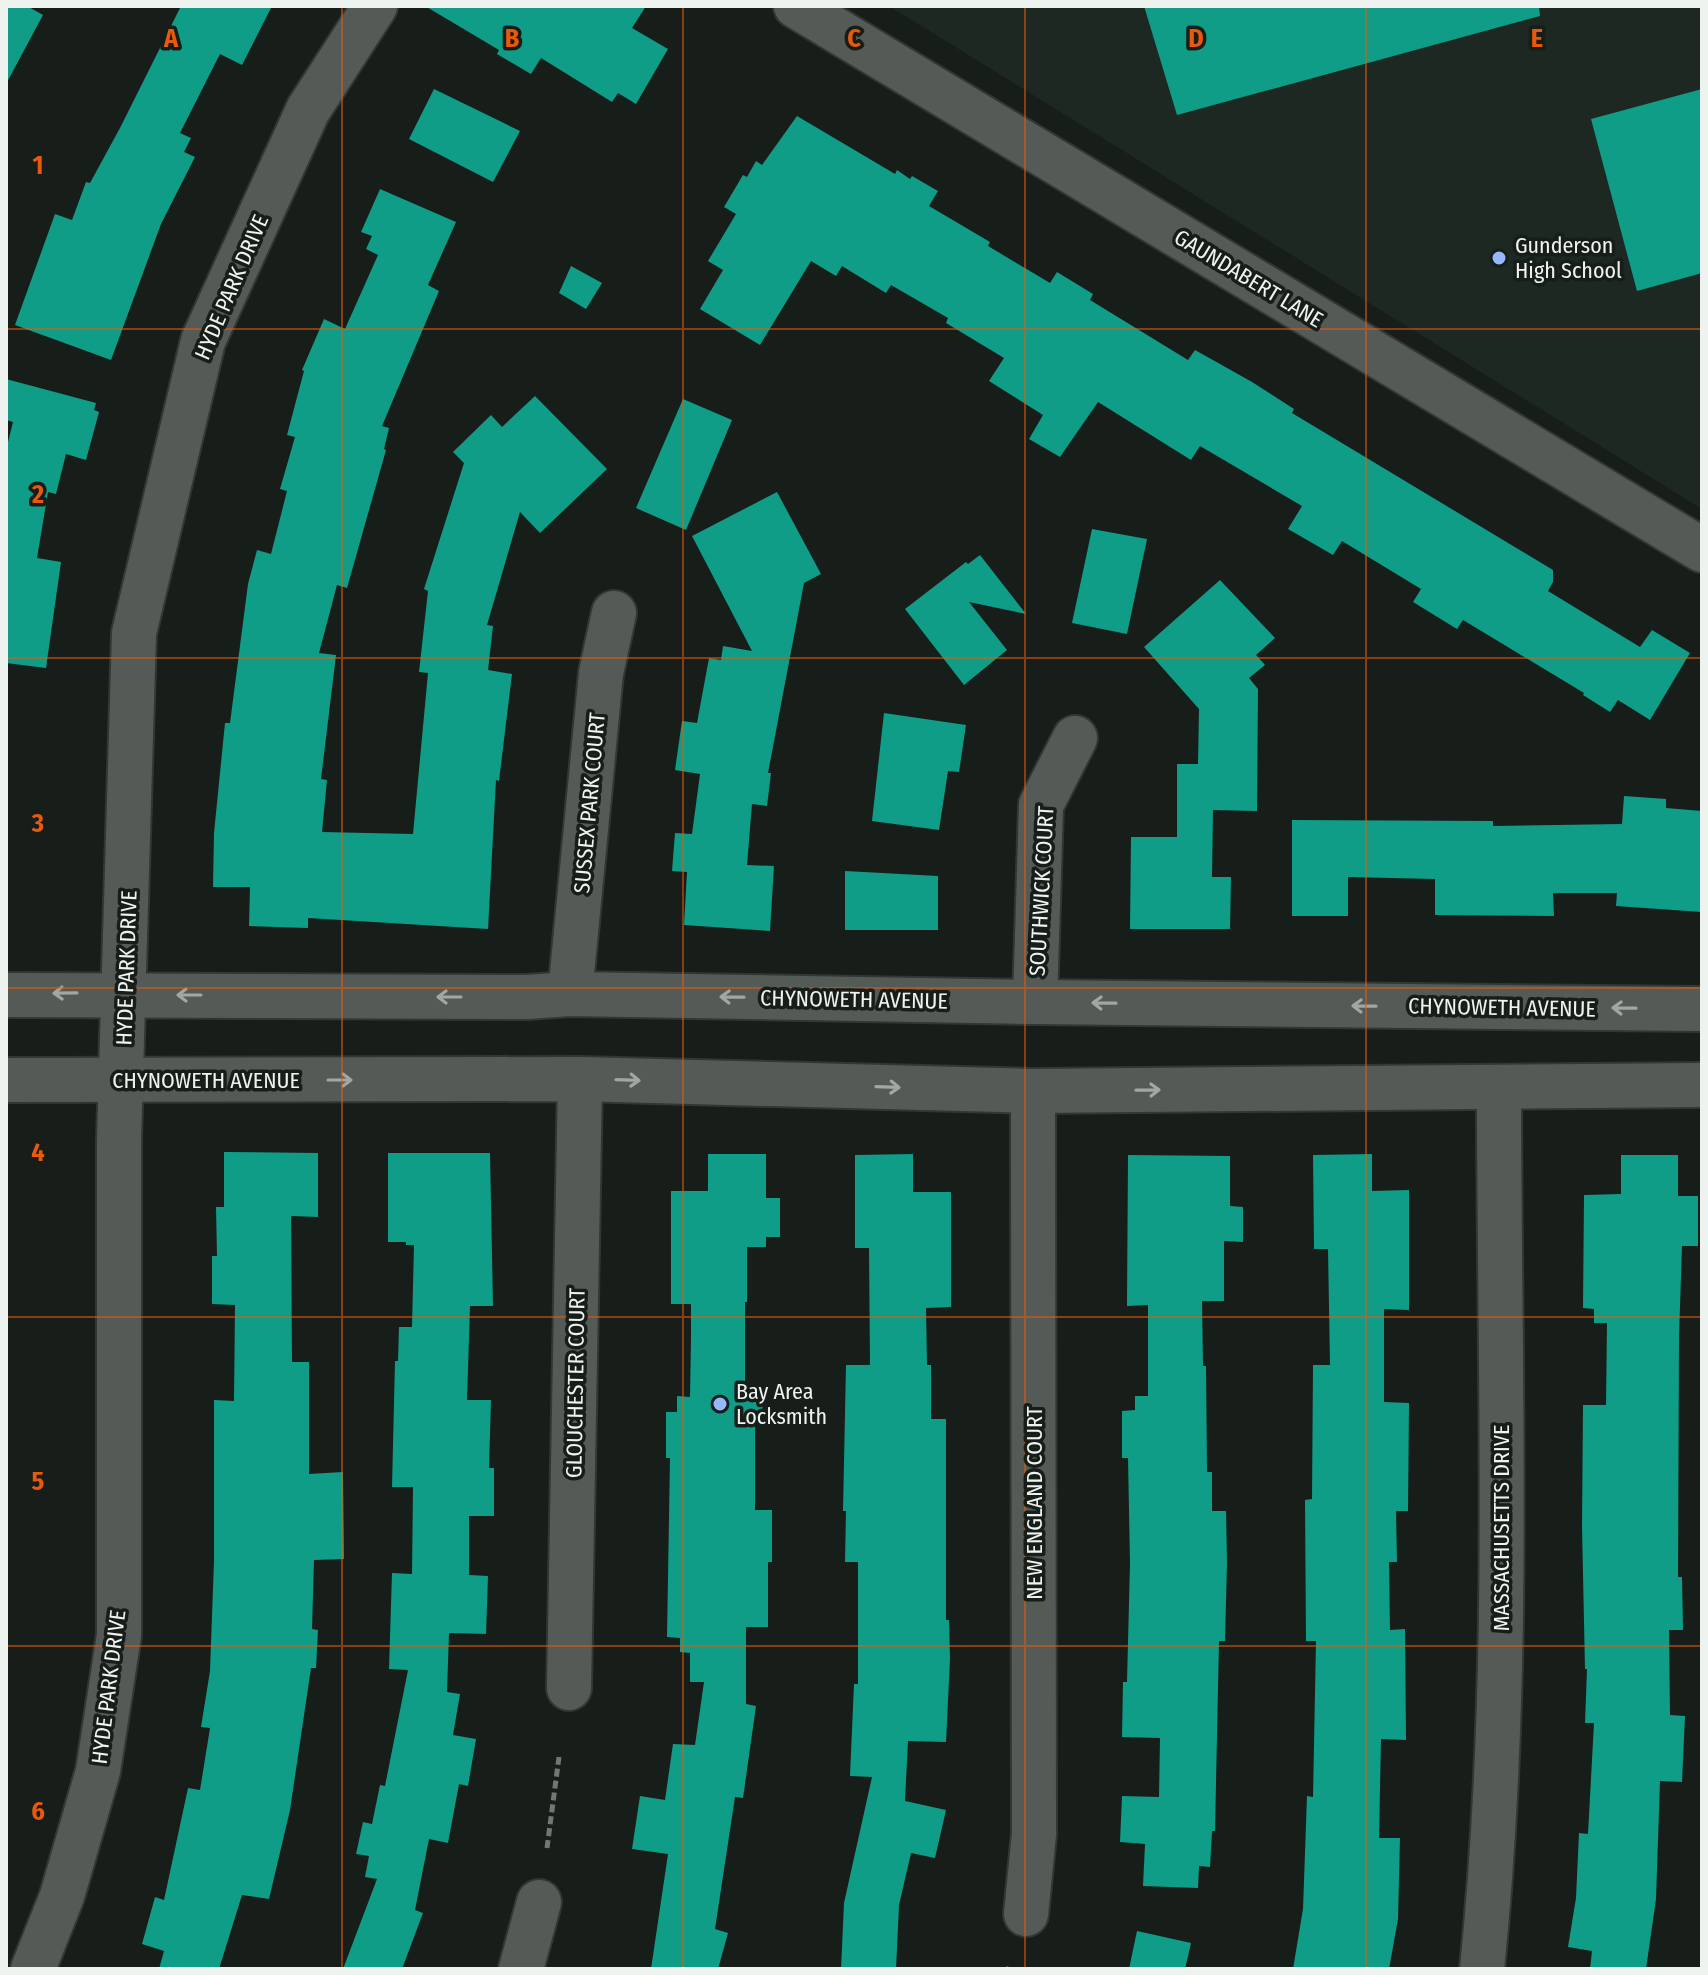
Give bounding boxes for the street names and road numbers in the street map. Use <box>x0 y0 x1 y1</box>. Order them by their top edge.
street label: HYDE PARK DRIVE <box>189 211 274 364</box>
street label: GAUNDABERT LANE <box>1170 223 1328 333</box>
street label: SUSSEX PARK COURT <box>568 711 611 895</box>
street label: SOUTHWICK COURT <box>1024 804 1059 977</box>
street label: HYDE PARK DRIVE <box>110 890 143 1046</box>
street label: CHYNOWETH AVENUE <box>760 984 948 1015</box>
street label: CHYNOWETH AVENUE <box>1408 992 1596 1023</box>
street label: CHYNOWETH AVENUE <box>112 1067 300 1094</box>
street label: GLOUCHESTER COURT <box>560 1287 591 1478</box>
street label: NEW ENGLAND COURT <box>1021 1405 1048 1600</box>
street label: MASSACHUSETTS DRIVE <box>1488 1425 1515 1631</box>
street label: HYDE PARK DRIVE <box>86 1608 131 1766</box>

